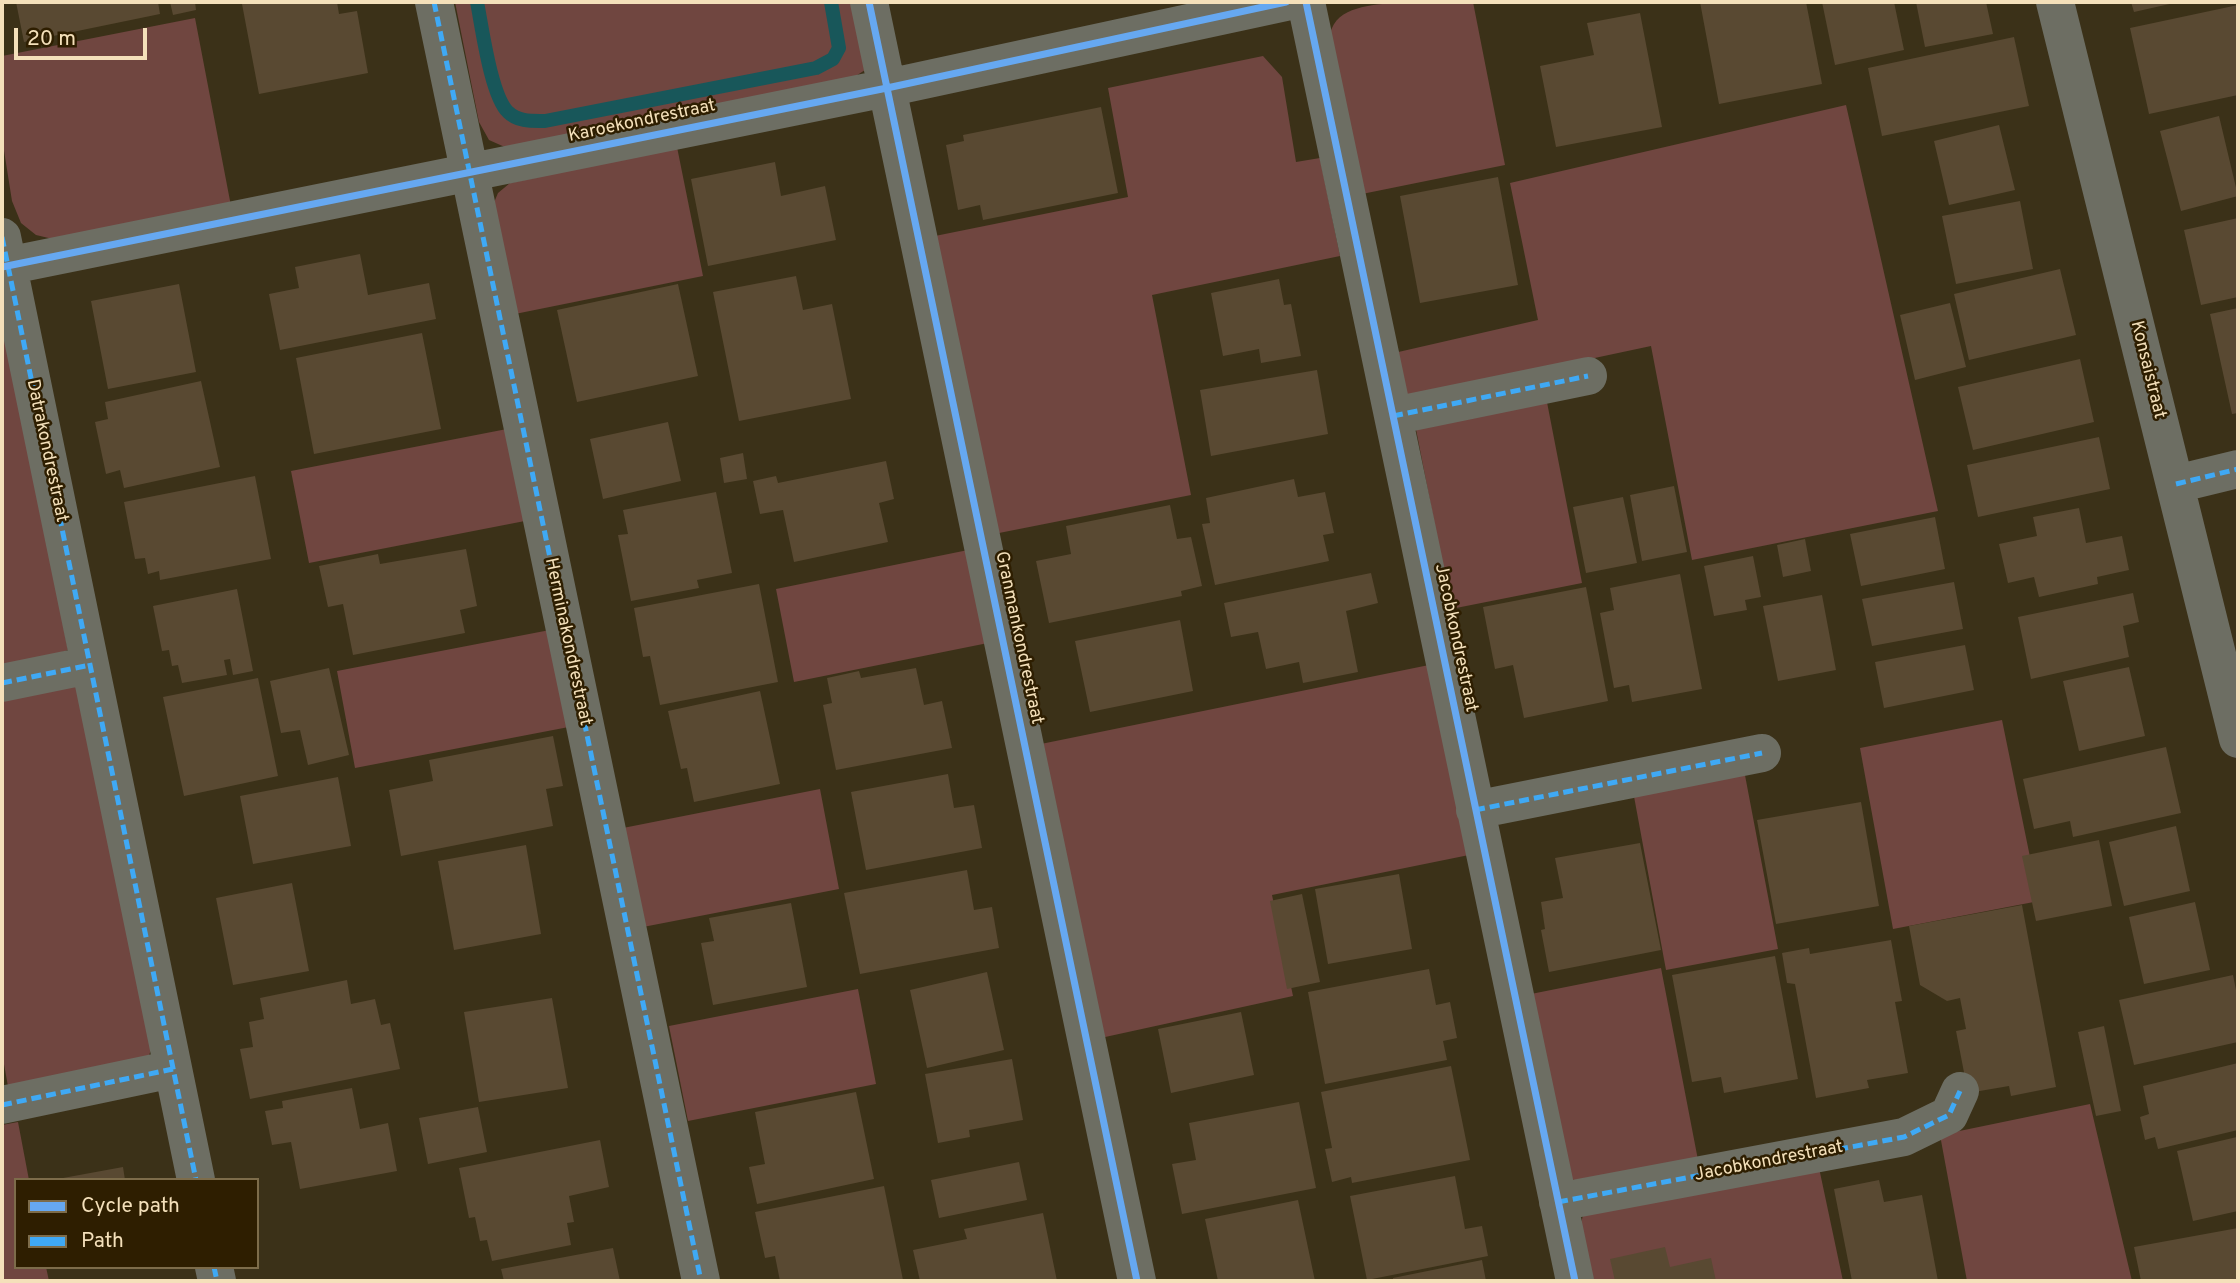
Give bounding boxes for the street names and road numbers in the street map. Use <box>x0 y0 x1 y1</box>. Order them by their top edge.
street label: Karoekondrestraat <box>566 96 718 148</box>
street label: Konsaistraat <box>2124 319 2170 421</box>
street label: Datrakondrestraat <box>20 378 72 524</box>
street label: Granmankondrestraat <box>989 549 1047 727</box>
street label: Herminakondrestraat <box>539 556 595 728</box>
street label: Jacobkondrestraat <box>1429 562 1481 714</box>
street label: Jacobkondrestraat <box>1693 1137 1845 1187</box>

